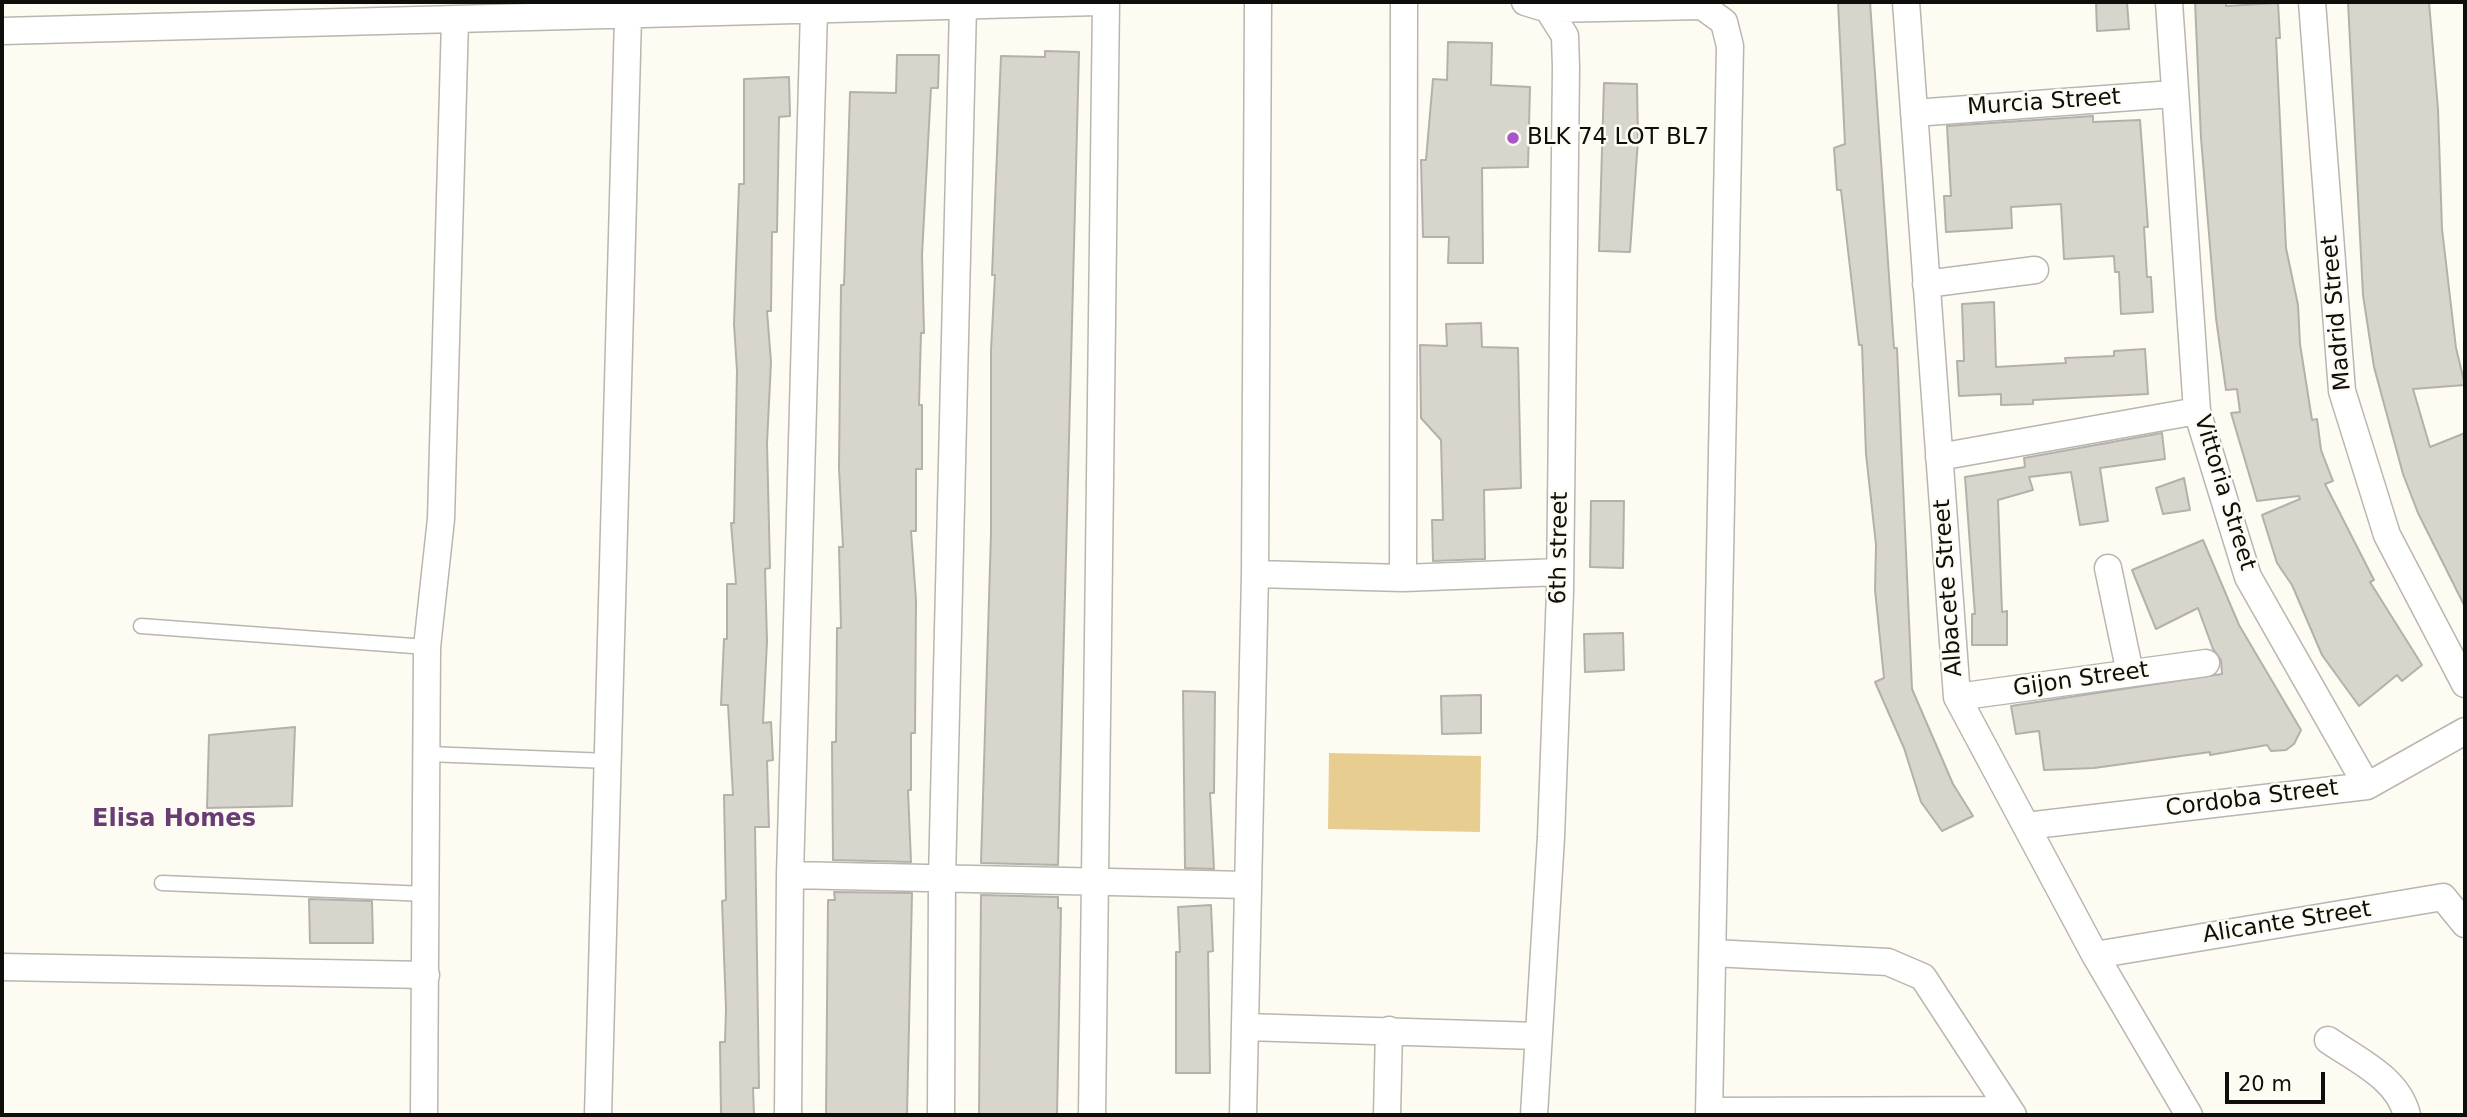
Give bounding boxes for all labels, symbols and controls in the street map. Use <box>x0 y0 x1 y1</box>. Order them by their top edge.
street label: Murcia Street <box>1966 84 2122 122</box>
place label: BLK 74 LOT BL7 <box>1527 124 1709 152</box>
marker: BLK 74 LOT BL7 <box>1505 130 1521 146</box>
street label: Madrid Street <box>2316 234 2358 392</box>
street label: Vittoria Street <box>2187 412 2261 574</box>
street label: 6th street <box>1545 491 1575 605</box>
street label: Albacete Street <box>1929 498 1969 678</box>
street label: Gijon Street <box>2012 657 2150 703</box>
street label: Cordoba Street <box>2164 775 2340 823</box>
district label: Elisa Homes <box>92 806 256 834</box>
street label: Alicante Street <box>2201 896 2373 950</box>
scale bar <box>2229 1058 2329 1102</box>
text: 20 m <box>2238 1072 2292 1096</box>

